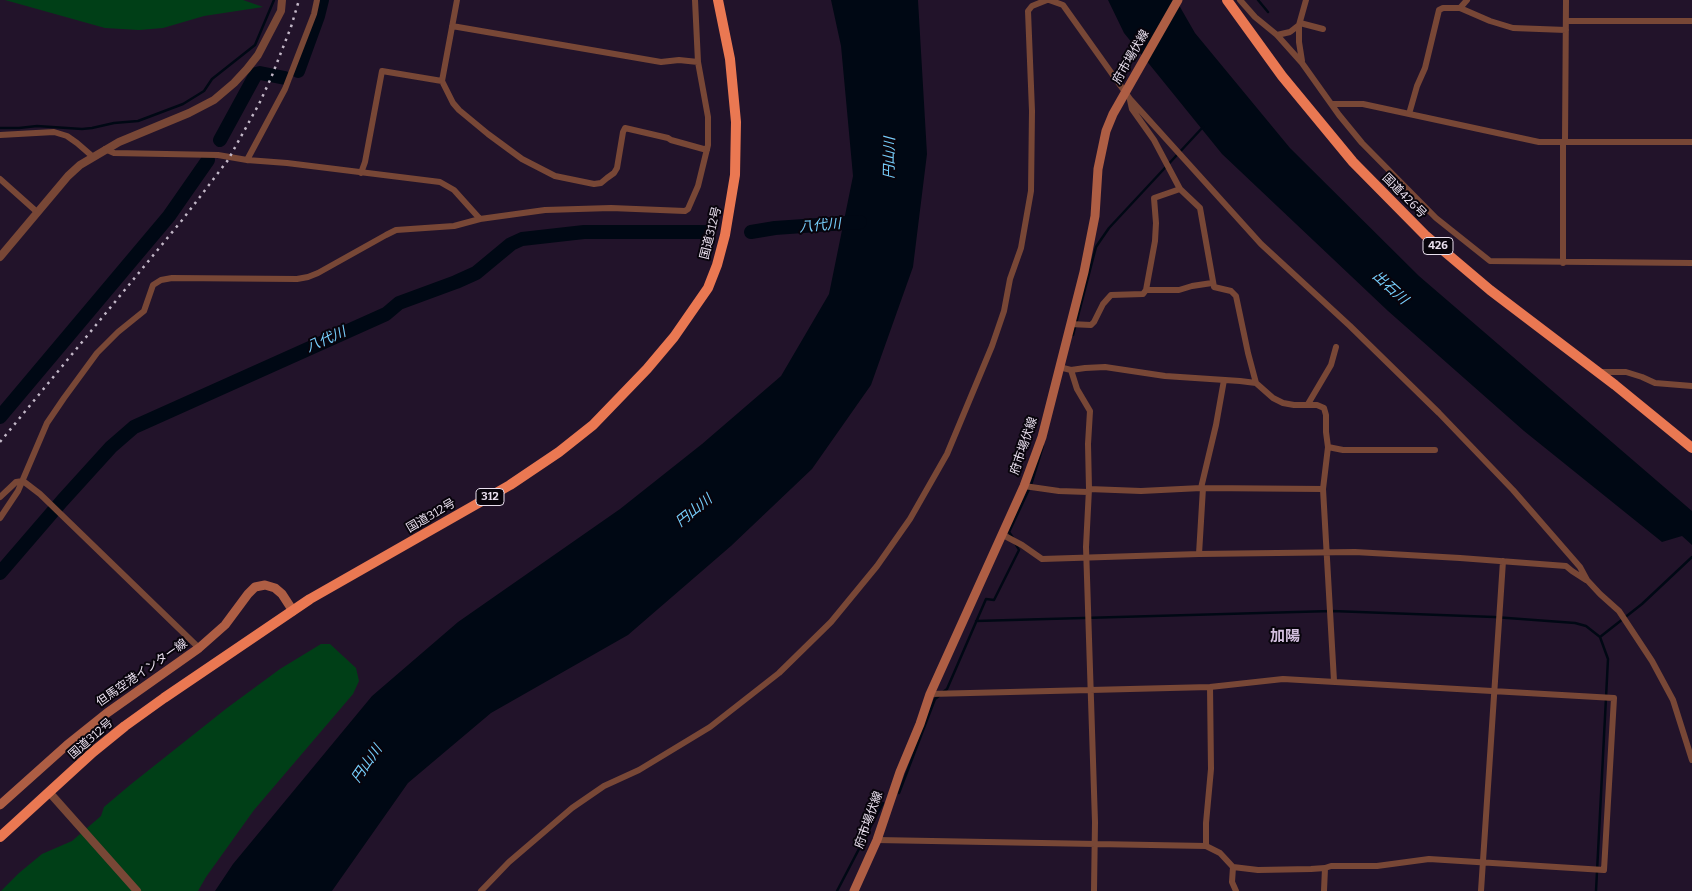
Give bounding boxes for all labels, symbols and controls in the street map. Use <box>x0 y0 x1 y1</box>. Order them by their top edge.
street label: 府市場伏線 <box>1110 27 1152 87</box>
water label: 円山川 <box>881 137 899 179</box>
street label: 国道426号 <box>1379 171 1429 221</box>
street label: 国道312号 <box>697 205 725 261</box>
water label: 八代川 <box>798 216 842 236</box>
road number: 426 <box>1423 238 1453 255</box>
water label: 出石川 <box>1369 268 1411 308</box>
water label: 八代川 <box>303 324 349 356</box>
street label: 府市場伏線 <box>1007 415 1041 477</box>
road number: 312 <box>476 488 504 506</box>
water label: 円山川 <box>672 491 716 531</box>
street label: 国道312号 <box>404 496 458 536</box>
district label: 加陽 <box>1270 628 1300 646</box>
street label: 但馬空港インター線 <box>94 636 190 710</box>
street label: 国道312号 <box>66 716 116 762</box>
water label: 円山川 <box>348 742 386 786</box>
street label: 府市場伏線 <box>852 789 886 851</box>

